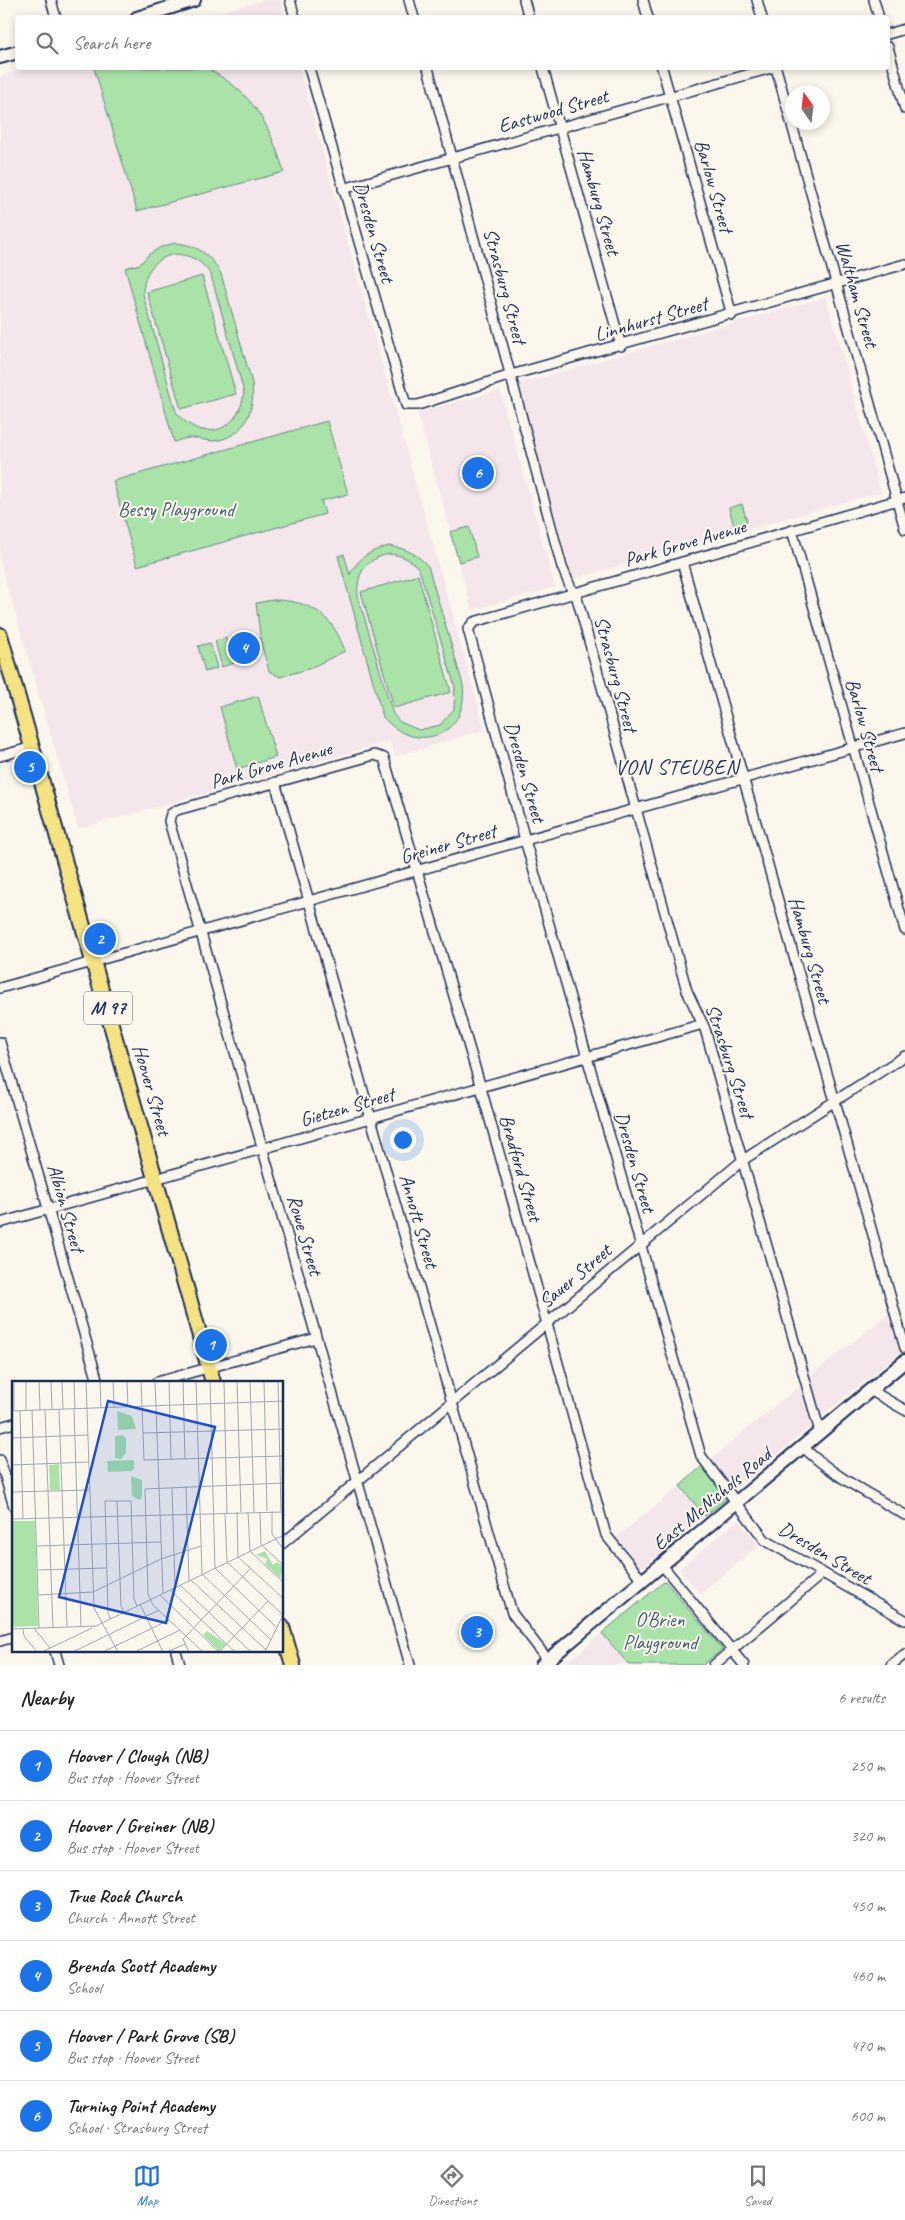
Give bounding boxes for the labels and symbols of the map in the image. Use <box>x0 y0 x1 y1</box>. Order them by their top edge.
street label: Eastwood Street <box>495 83 613 139</box>
north arrow <box>785 85 830 130</box>
street label: Barlow Street <box>689 137 740 239</box>
street label: Hamburg Street <box>572 146 627 260</box>
street label: Dresden Street <box>348 179 401 288</box>
street label: Strasburg Street <box>478 226 533 350</box>
street label: Waltham Street <box>830 238 885 352</box>
street label: Linnhurst Street <box>592 290 713 347</box>
pin: 6 <box>462 454 494 492</box>
park label: Bessy Playground <box>118 497 237 522</box>
street label: Park Grove Avenue <box>622 513 750 572</box>
street label: Strasburg Street <box>589 614 644 738</box>
pin: 4 <box>228 629 260 667</box>
street label: Barlow Street <box>840 676 891 778</box>
street label: Dresden Street <box>499 719 552 828</box>
street label: Park Grove Avenue <box>208 735 336 794</box>
pin: 5 <box>14 748 46 786</box>
district label: VON STEUBEN <box>615 754 742 780</box>
street label: Greiner Street <box>397 818 502 870</box>
street label: Hamburg Street <box>783 894 838 1008</box>
pin: 2 <box>84 920 116 958</box>
road number: M 97 <box>84 991 132 1024</box>
street label: Strasburg Street <box>700 1001 761 1124</box>
street label: Hoover Street <box>127 1042 178 1141</box>
street label: Gietzen Street <box>297 1081 400 1132</box>
street label: Dresden Street <box>609 1109 662 1218</box>
street label: Bradford Street <box>494 1112 549 1227</box>
your location <box>390 1127 416 1153</box>
street label: Albion Street <box>42 1161 91 1258</box>
street label: Annott Street <box>394 1171 445 1273</box>
street label: Rowe Street <box>282 1192 329 1280</box>
street label: Sauer Street <box>533 1237 618 1314</box>
pin: 1 <box>195 1326 227 1364</box>
inset map <box>12 1381 284 1652</box>
street label: East McNichols Road <box>648 1440 779 1556</box>
street label: Dresden Street <box>774 1516 878 1592</box>
park label: O'Brien Playground <box>623 1607 700 1655</box>
pin: 3 <box>461 1613 493 1651</box>

